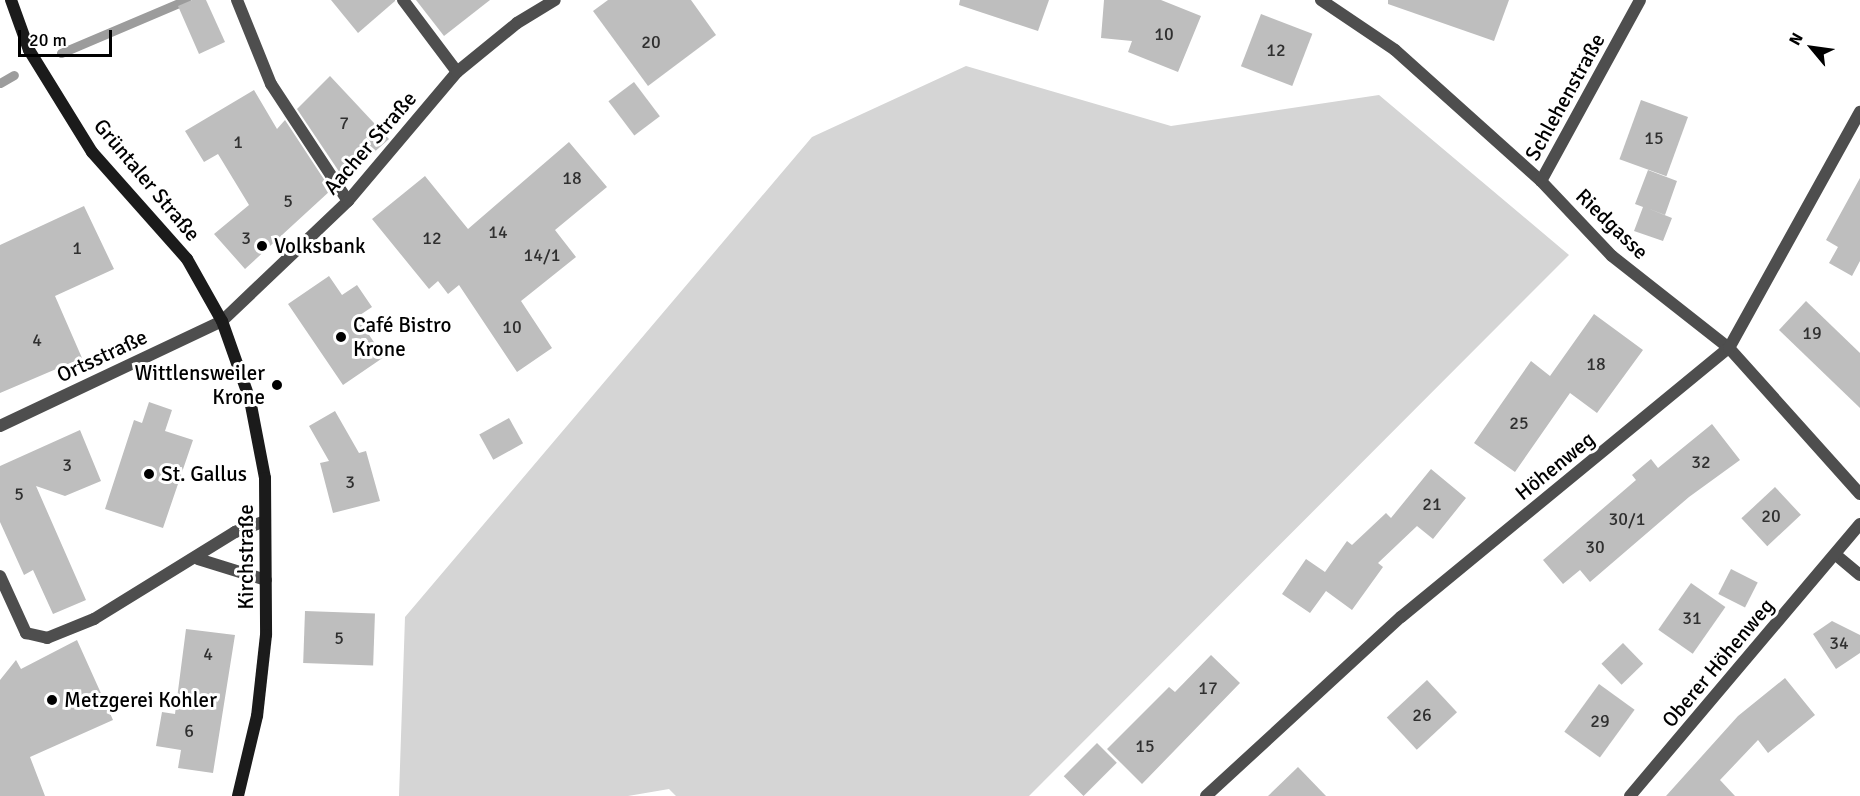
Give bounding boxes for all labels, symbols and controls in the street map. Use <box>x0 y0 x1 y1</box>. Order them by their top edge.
scale bar <box>21 18 116 56</box>
north arrow <box>1782 18 1842 78</box>
house number: 10 <box>1154 23 1174 45</box>
text: 20 m <box>29 29 67 51</box>
street label: Schlehenstraße <box>1520 29 1610 165</box>
text: N <box>1785 30 1808 49</box>
house number: 20 <box>641 31 661 53</box>
house number: 12 <box>1266 39 1286 61</box>
street label: Aacher Straße <box>318 86 422 200</box>
house number: 7 <box>339 112 349 134</box>
street label: Grüntaler Straße <box>89 114 205 246</box>
house number: 15 <box>1644 127 1664 149</box>
house number: 1 <box>233 131 243 153</box>
house number: 18 <box>562 167 582 189</box>
street label: Riedgasse <box>1571 183 1653 265</box>
house number: 5 <box>283 190 293 212</box>
house number: 14 <box>488 221 508 243</box>
house number: 3 <box>241 227 251 249</box>
house number: 12 <box>422 227 442 249</box>
place label: Volksbank <box>274 233 366 259</box>
house number: 1 <box>72 237 82 259</box>
marker: Volksbank <box>255 239 269 253</box>
house number: 14/1 <box>524 244 560 266</box>
place label: Café Bistro Krone <box>353 312 451 362</box>
house number: 10 <box>502 316 522 338</box>
house number: 19 <box>1802 322 1822 344</box>
street label: Ortsstraße <box>53 324 151 388</box>
house number: 4 <box>32 329 42 351</box>
marker: Café Bistro Krone <box>334 330 348 344</box>
house number: 18 <box>1586 353 1606 375</box>
place label: Wittlensweiler Krone <box>134 360 265 410</box>
marker: Wittlensweiler Krone <box>270 378 284 392</box>
house number: 25 <box>1509 412 1529 434</box>
street label: Höhenweg <box>1510 426 1600 506</box>
house number: 32 <box>1691 451 1711 473</box>
house number: 3 <box>62 454 72 476</box>
place label: St. Gallus <box>161 461 247 487</box>
marker: St. Gallus <box>142 467 156 481</box>
house number: 3 <box>345 471 355 493</box>
house number: 5 <box>14 483 24 505</box>
house number: 21 <box>1422 493 1442 515</box>
street label: Kirchstraße <box>233 504 259 610</box>
house number: 20 <box>1761 505 1781 527</box>
house number: 30/1 <box>1609 508 1645 530</box>
house number: 30 <box>1585 536 1605 558</box>
street label: Oberer Höhenweg <box>1657 594 1779 732</box>
house number: 31 <box>1682 607 1702 629</box>
house number: 5 <box>334 627 344 649</box>
house number: 34 <box>1829 632 1849 654</box>
house number: 4 <box>203 643 213 665</box>
house number: 17 <box>1198 677 1218 699</box>
place label: Metzgerei Kohler <box>64 687 217 713</box>
marker: Metzgerei Kohler <box>45 693 59 707</box>
house number: 26 <box>1412 704 1432 726</box>
house number: 29 <box>1590 710 1610 732</box>
house number: 6 <box>184 720 194 742</box>
house number: 15 <box>1135 735 1155 757</box>

